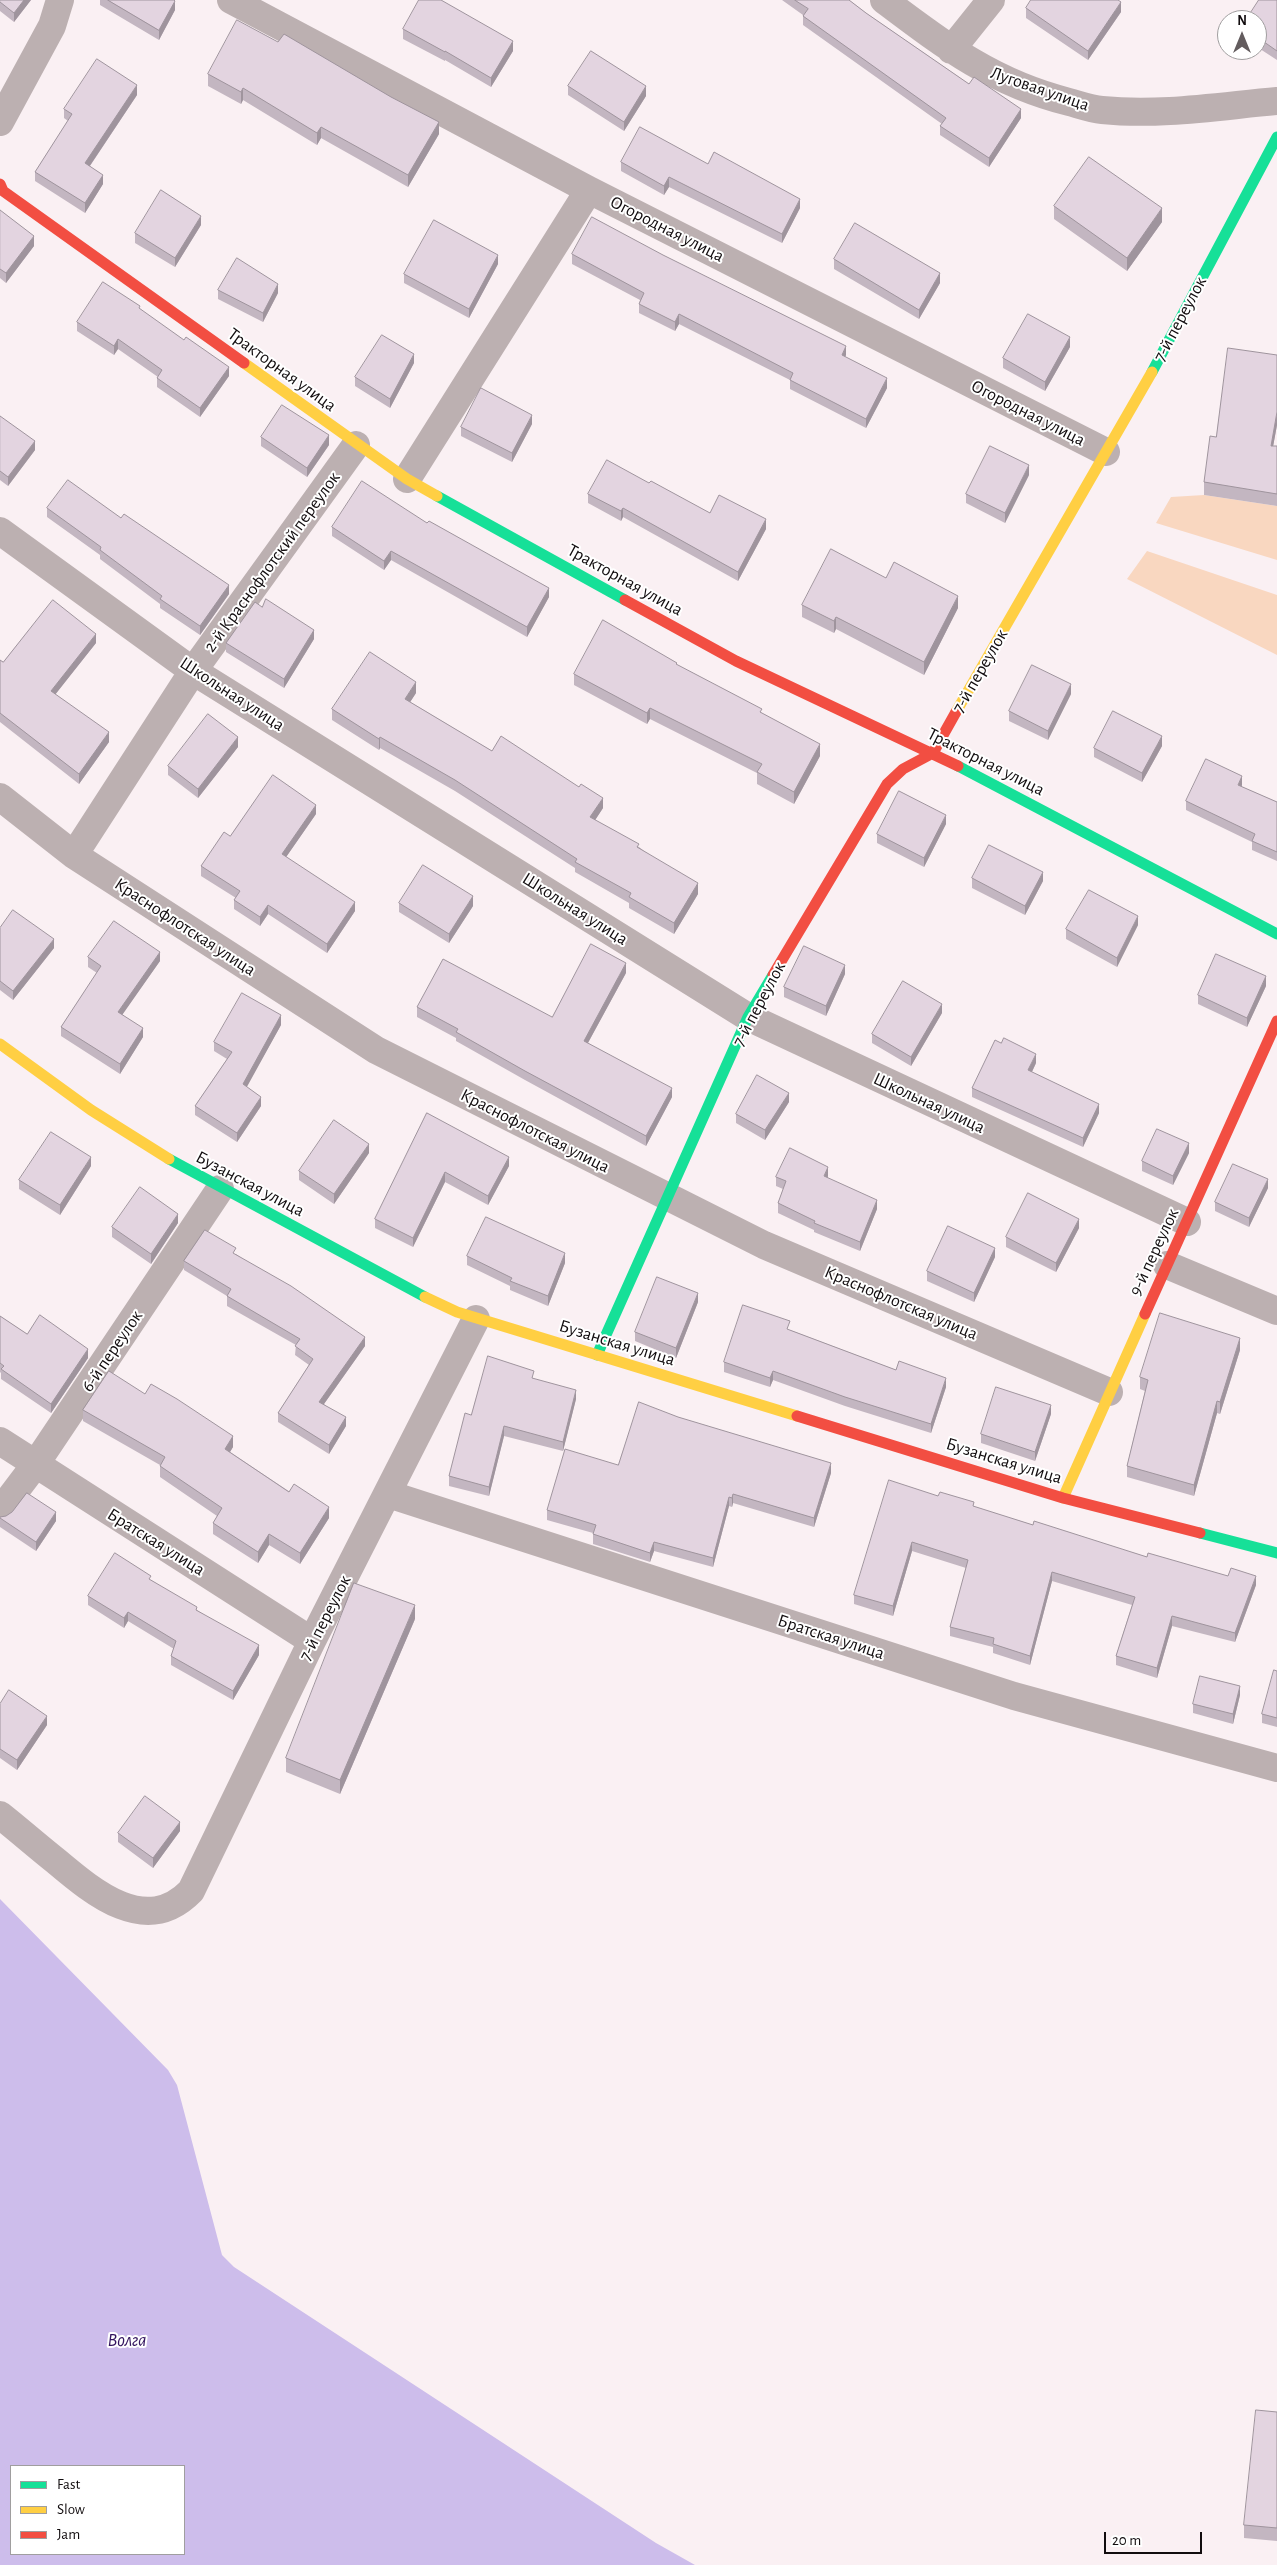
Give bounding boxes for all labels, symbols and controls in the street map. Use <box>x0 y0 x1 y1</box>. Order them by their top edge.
north arrow <box>1217 10 1267 60</box>
text: N <box>1237 14 1247 28</box>
street label: Луговая улица <box>988 62 1092 116</box>
street label: Огородная улица <box>606 191 728 267</box>
street label: 7-й переулок <box>1149 273 1211 365</box>
street label: Тракторная улица <box>224 323 340 417</box>
street label: Огородная улица <box>967 375 1089 451</box>
street label: 2-й Краснофлотский переулок <box>199 467 345 657</box>
street label: Тракторная улица <box>564 539 686 621</box>
street label: 7-й переулок <box>947 625 1013 717</box>
street label: Школьная улица <box>176 652 288 736</box>
street label: Тракторная улица <box>924 723 1048 801</box>
street label: Школьная улица <box>518 868 632 950</box>
street label: Краснофлотская улица <box>110 873 260 981</box>
street label: 7-й переулок <box>728 958 790 1050</box>
street label: Школьная улица <box>870 1068 988 1138</box>
street label: Краснофлотская улица <box>457 1084 613 1178</box>
street label: Бузанская улица <box>192 1146 308 1222</box>
street label: 9-й переулок <box>1124 1205 1184 1299</box>
street label: Краснофлотская улица <box>821 1261 981 1345</box>
street label: 6-й переулок <box>77 1306 147 1396</box>
street label: Бузанская улица <box>556 1315 678 1371</box>
street label: Бузанская улица <box>943 1433 1065 1489</box>
street label: Братская улица <box>103 1503 209 1581</box>
street label: 7-й переулок <box>294 1572 356 1664</box>
street label: Братская улица <box>775 1610 887 1664</box>
water label: Волга <box>108 2329 146 2351</box>
legend <box>10 2465 185 2555</box>
text: Fast <box>57 2477 80 2492</box>
text: Slow <box>57 2502 85 2517</box>
scale bar <box>1107 2522 1204 2554</box>
text: Jam <box>57 2527 80 2542</box>
text: 20 m <box>1112 2533 1141 2548</box>

